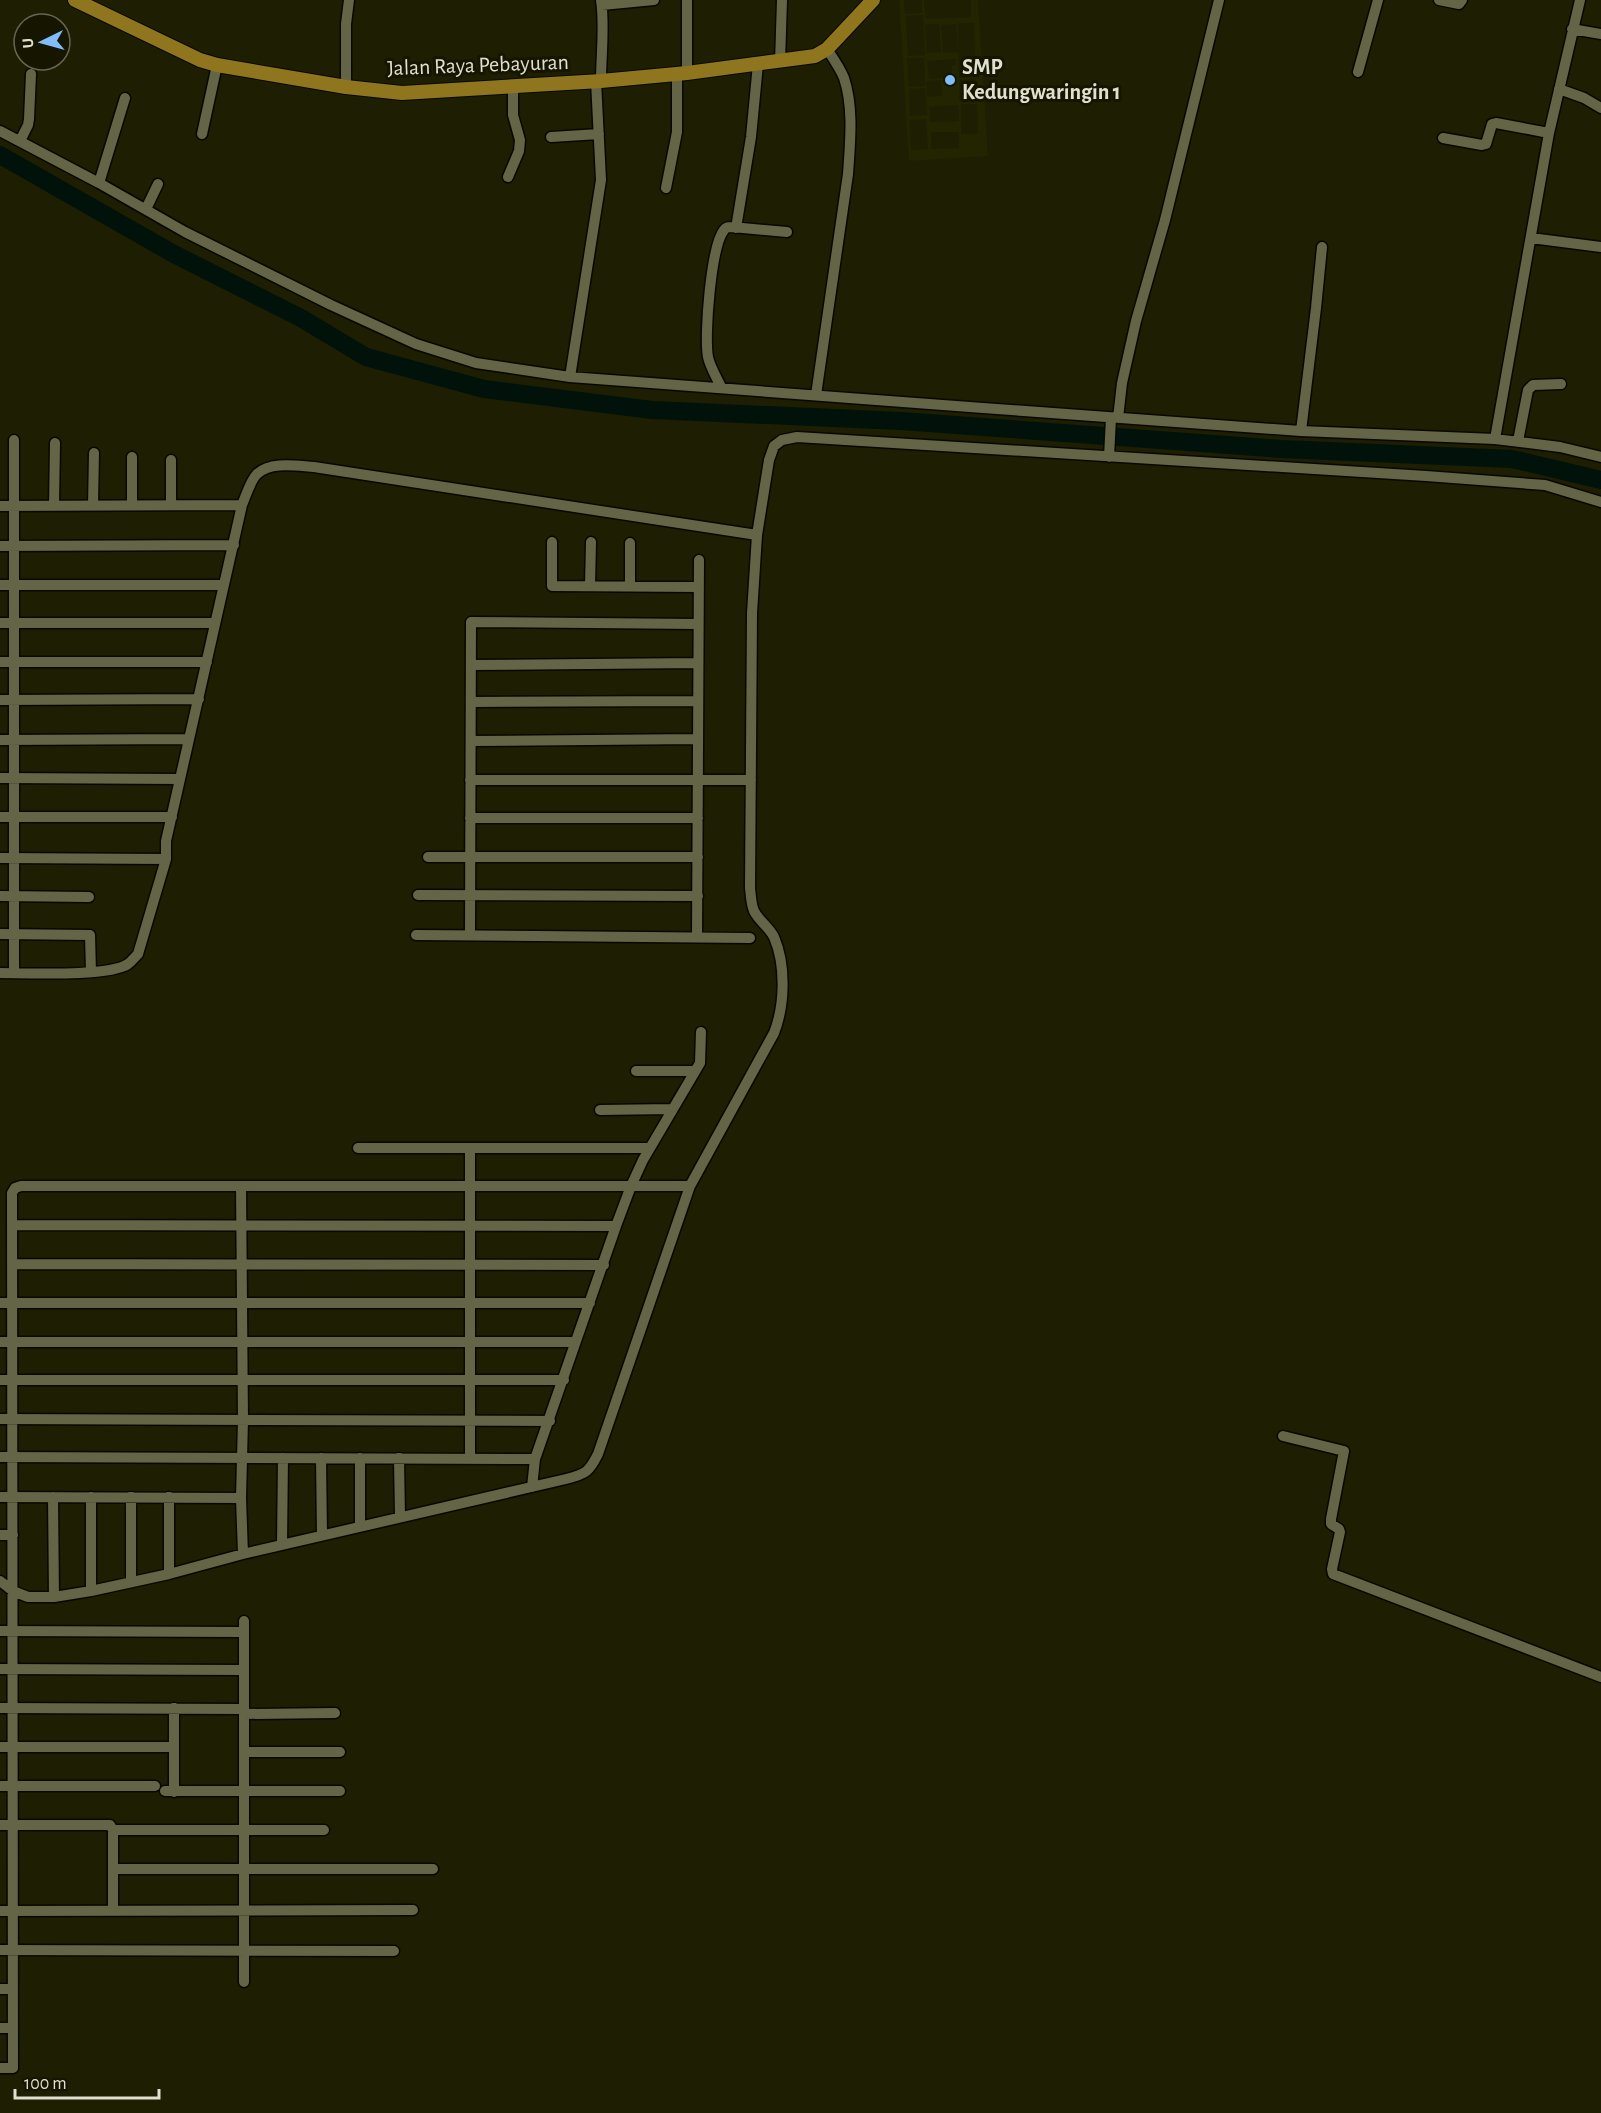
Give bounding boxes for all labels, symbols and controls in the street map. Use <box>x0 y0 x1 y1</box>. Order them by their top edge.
north arrow <box>12 12 72 72</box>
text: U <box>20 37 36 49</box>
street label: Jalan Raya Pebayuran <box>387 51 569 79</box>
place label: SMP Kedungwaringin 1 <box>962 56 1121 103</box>
marker: SMP Kedungwaringin 1 <box>943 73 957 87</box>
scale bar <box>15 2062 159 2100</box>
text: 100 m <box>24 2075 67 2093</box>

